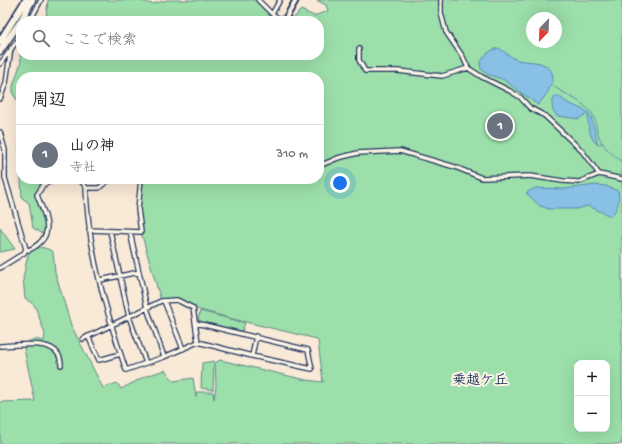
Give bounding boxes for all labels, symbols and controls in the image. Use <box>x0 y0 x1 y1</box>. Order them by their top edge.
north arrow <box>526 12 562 48</box>
search box <box>16 16 324 60</box>
icon: search <box>30 27 52 49</box>
text: ここで検索 <box>62 32 137 50</box>
text: 周辺 <box>32 92 66 112</box>
pin: 1 <box>487 111 513 141</box>
text: 山の神 <box>70 138 115 156</box>
text: 1 <box>42 147 48 162</box>
text: 310 m <box>276 147 308 162</box>
text: 寺社 <box>70 161 96 176</box>
your location <box>330 173 350 193</box>
map controls <box>574 360 610 432</box>
button: + <box>574 360 610 396</box>
district label: 乗越ケ丘 <box>452 373 508 390</box>
button: − <box>574 396 610 432</box>

